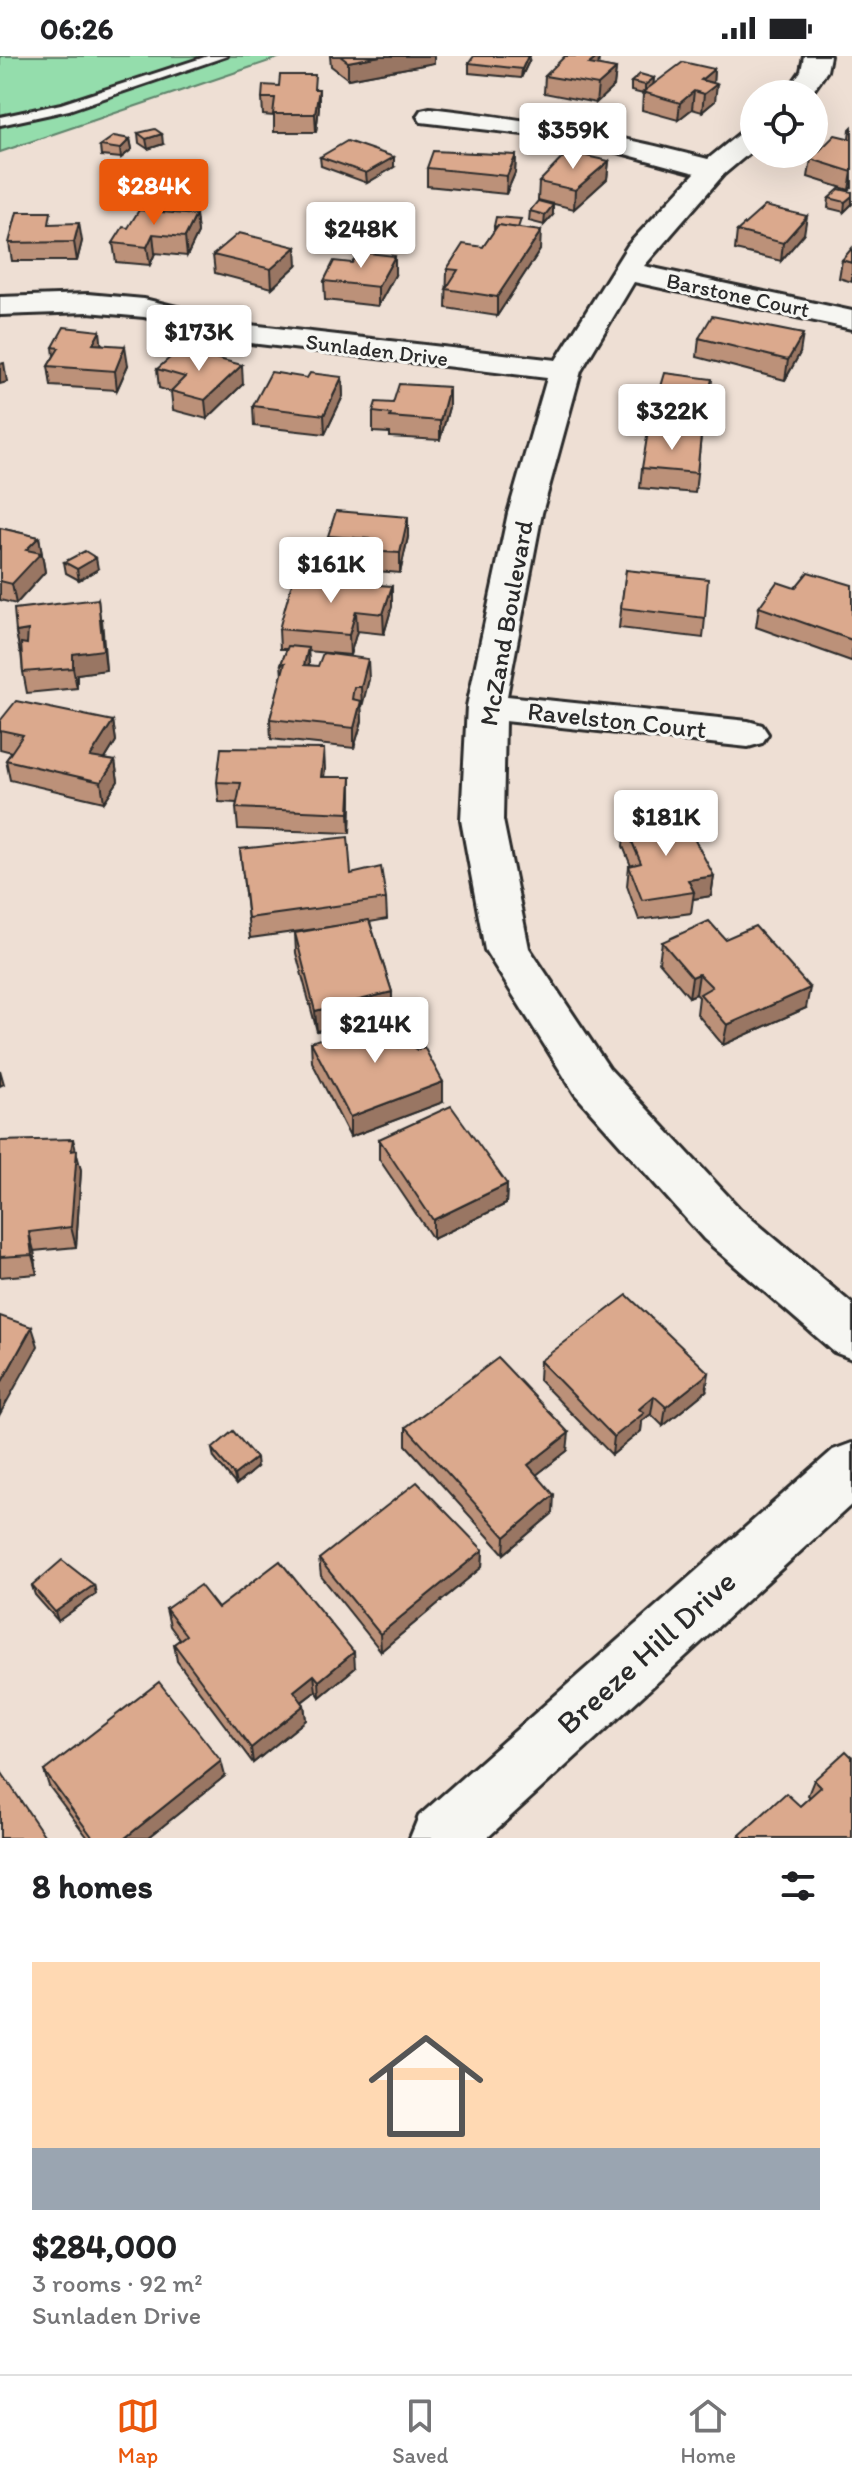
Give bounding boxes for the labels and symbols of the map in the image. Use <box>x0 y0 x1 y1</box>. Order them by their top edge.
pin: $359K <box>517 103 629 171</box>
pin: $284K <box>98 159 210 227</box>
pin: $248K <box>305 202 417 270</box>
street label: Barstone Court <box>664 267 812 323</box>
pin: $173K <box>143 305 255 373</box>
street label: Sunladen Drive <box>304 328 450 372</box>
pin: $322K <box>616 384 728 452</box>
street label: McZand Boulevard <box>472 517 540 729</box>
pin: $161K <box>275 537 387 605</box>
street label: Ravelston Court <box>526 695 708 745</box>
pin: $181K <box>610 790 722 858</box>
pin: $214K <box>319 997 431 1065</box>
street label: Breeze Hill Drive <box>549 1562 743 1742</box>

